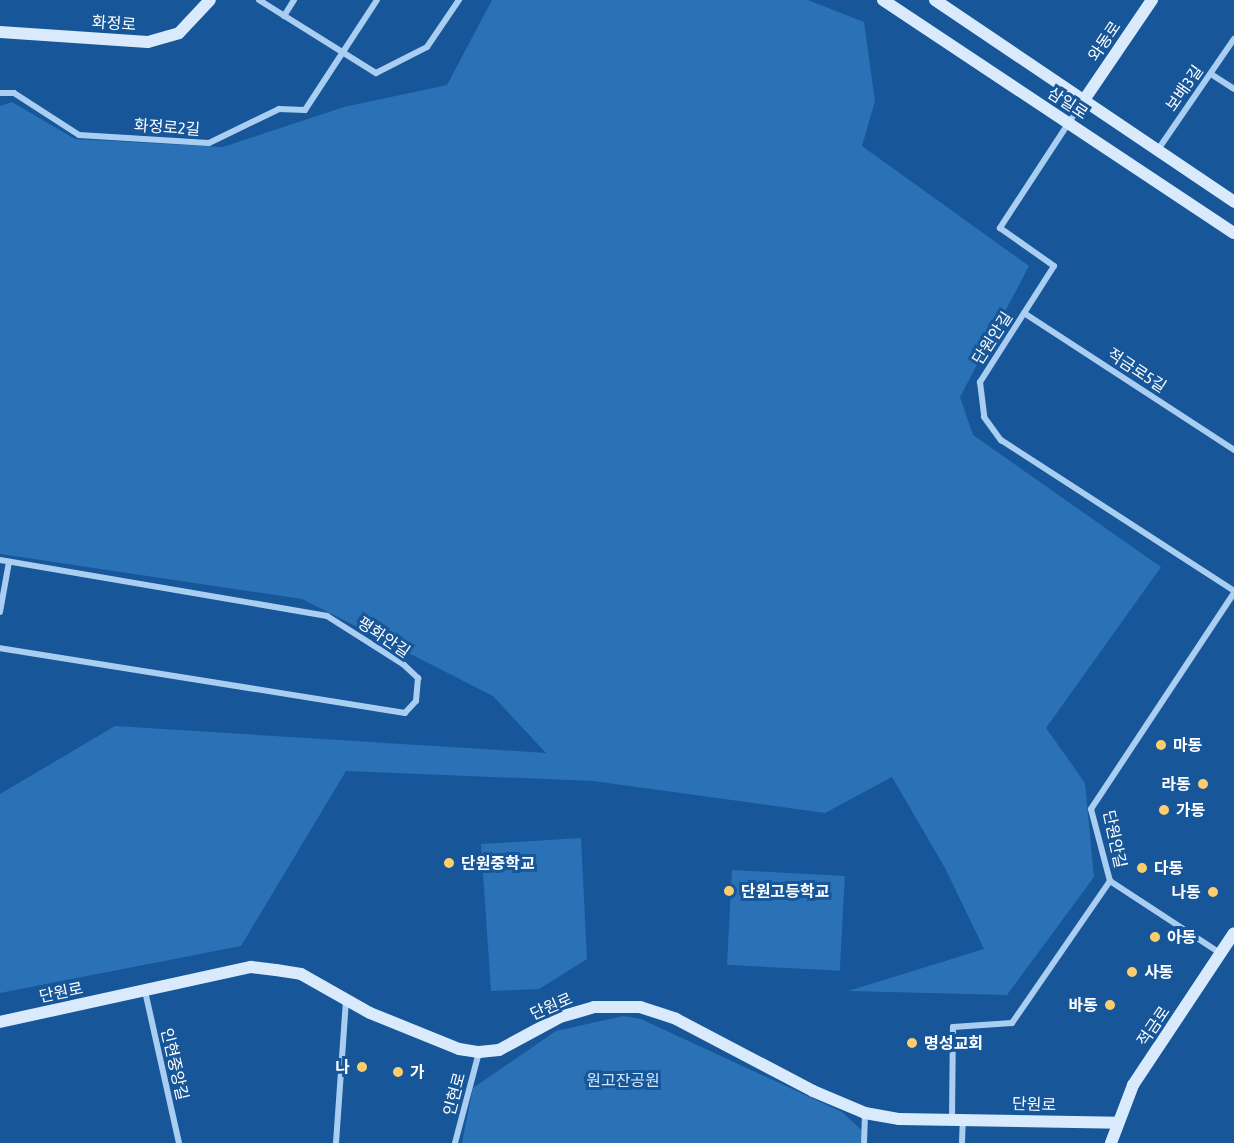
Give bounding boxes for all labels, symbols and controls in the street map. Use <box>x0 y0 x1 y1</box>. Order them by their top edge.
street label: 화정로 <box>91 12 137 34</box>
street label: 와동로 <box>1084 17 1124 65</box>
street label: 보배3길 <box>1161 61 1207 115</box>
street label: 삼일로 <box>1044 83 1092 123</box>
street label: 화정로2길 <box>133 115 201 139</box>
street label: 단원안길 <box>968 308 1016 368</box>
street label: 적금로5길 <box>1104 344 1170 396</box>
street label: 평화안길 <box>354 613 414 661</box>
place label: 마동 <box>1173 735 1202 755</box>
marker: 마동 <box>1154 738 1168 752</box>
place label: 라동 <box>1162 774 1191 794</box>
marker: 라동 <box>1196 777 1210 791</box>
place label: 가동 <box>1176 800 1205 820</box>
marker: 가동 <box>1157 803 1171 817</box>
street label: 단원안길 <box>1099 808 1131 870</box>
place label: 단원중학교 <box>461 853 535 873</box>
marker: 단원중학교 <box>442 856 456 870</box>
place label: 다동 <box>1154 858 1183 878</box>
marker: 다동 <box>1135 861 1149 875</box>
place label: 단원고등학교 <box>741 881 829 901</box>
place label: 나동 <box>1172 882 1201 902</box>
marker: 단원고등학교 <box>722 884 736 898</box>
marker: 나동 <box>1206 885 1220 899</box>
place label: 아동 <box>1167 927 1196 947</box>
marker: 아동 <box>1148 930 1162 944</box>
place label: 사동 <box>1144 962 1173 982</box>
marker: 사동 <box>1125 965 1139 979</box>
street label: 단원로 <box>37 978 85 1006</box>
street label: 단원로 <box>527 989 575 1023</box>
place label: 바동 <box>1069 995 1098 1015</box>
marker: 바동 <box>1103 998 1117 1012</box>
street label: 적금로 <box>1133 1002 1173 1050</box>
street label: 인현중앙길 <box>157 1026 193 1102</box>
place label: 명성교회 <box>924 1033 983 1053</box>
marker: 명성교회 <box>905 1036 919 1050</box>
place label: 나 <box>335 1057 350 1077</box>
marker: 나 <box>355 1060 369 1074</box>
place label: 가 <box>410 1062 425 1082</box>
marker: 가 <box>391 1065 405 1079</box>
street label: 인현로 <box>439 1070 469 1118</box>
park label: 원고잔공원 <box>586 1070 660 1090</box>
street label: 단원로 <box>1012 1094 1056 1114</box>

